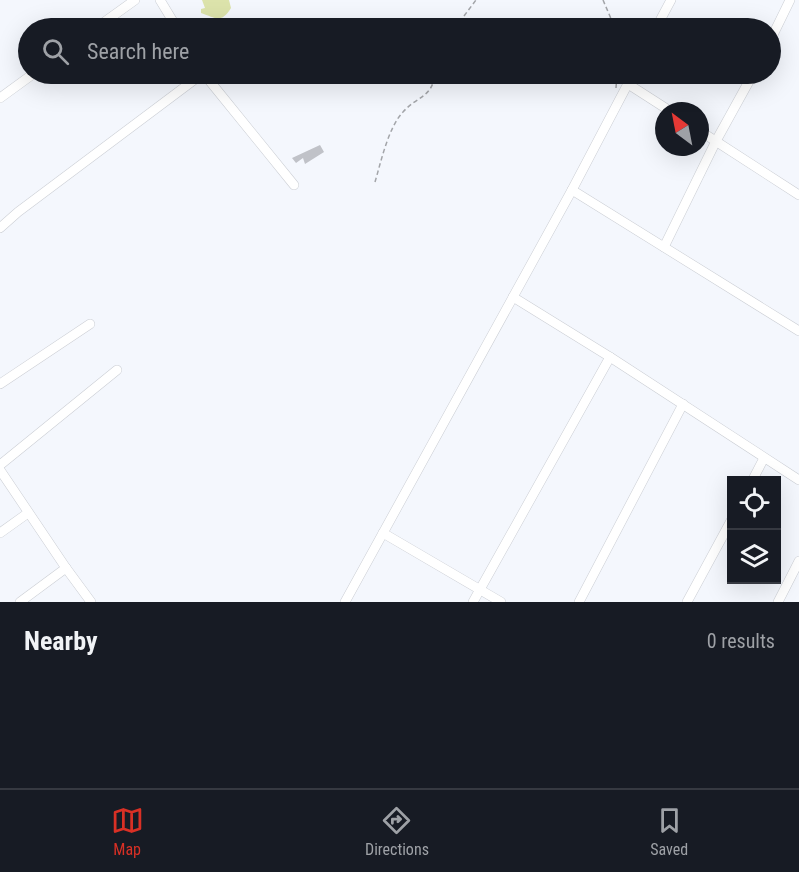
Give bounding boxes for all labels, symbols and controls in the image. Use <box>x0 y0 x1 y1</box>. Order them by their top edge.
search box <box>18 18 781 84</box>
icon: search <box>39 35 72 68</box>
text: Search here <box>87 39 189 64</box>
north arrow <box>655 102 709 156</box>
map controls <box>727 476 781 584</box>
button: locate <box>727 476 781 530</box>
button: layers <box>727 530 781 584</box>
text: Nearby <box>24 626 98 656</box>
text: 0 results <box>707 629 775 653</box>
tab: Map <box>111 804 144 859</box>
tab: Directions <box>365 804 429 859</box>
tab: Saved <box>650 804 688 859</box>

